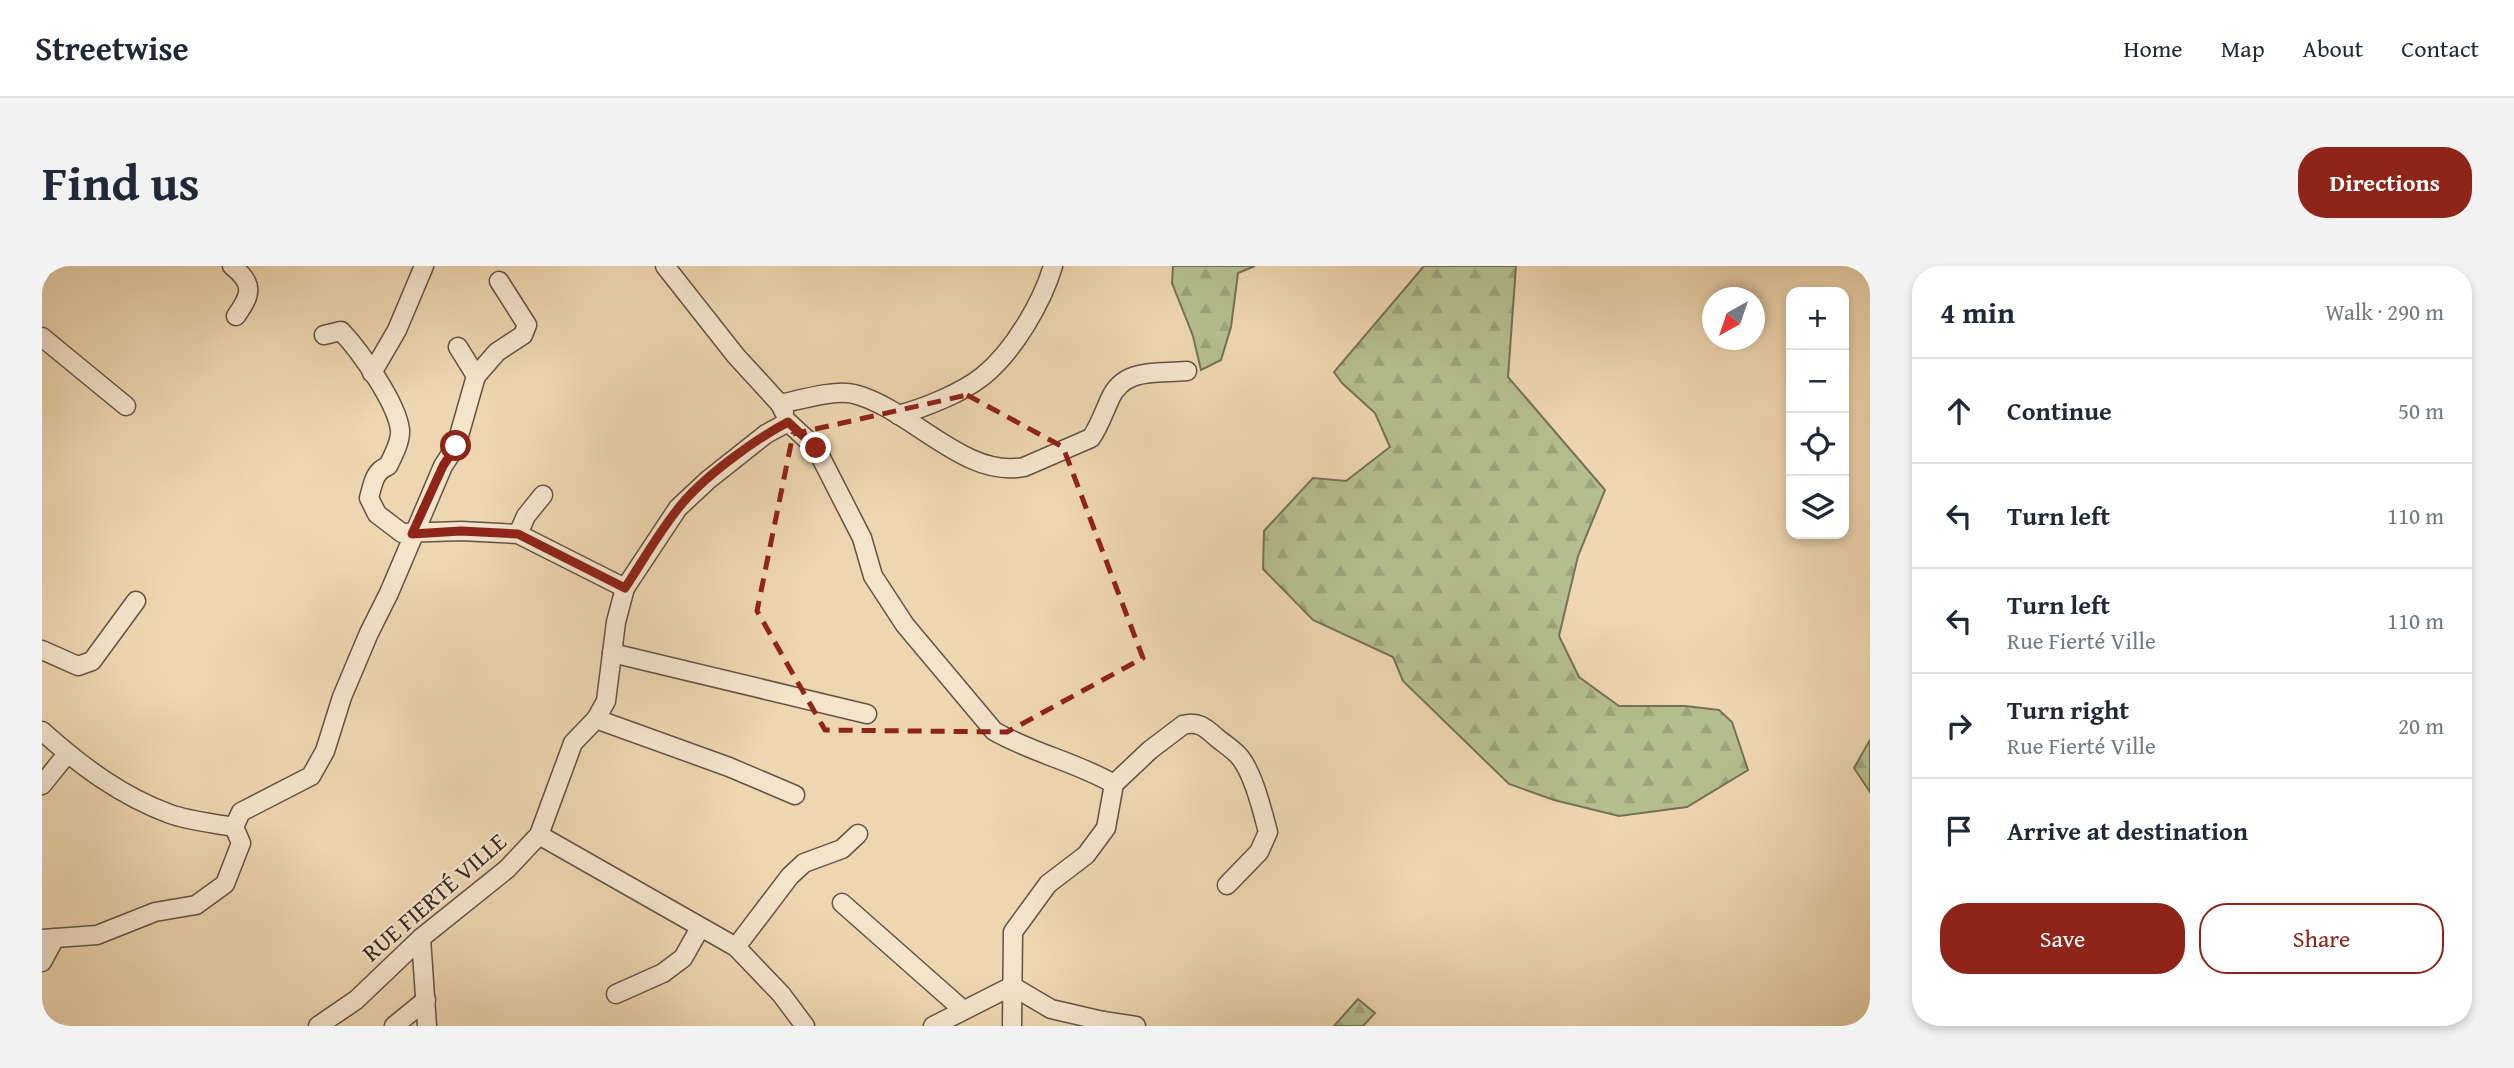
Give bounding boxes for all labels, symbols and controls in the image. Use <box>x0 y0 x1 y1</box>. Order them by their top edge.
text: Streetwise <box>35 24 189 72</box>
text: Home <box>2124 31 2183 66</box>
text: Map <box>2221 31 2265 66</box>
text: About <box>2303 31 2363 66</box>
text: Contact <box>2401 31 2479 66</box>
text: Find us <box>42 146 200 218</box>
button: Directions <box>2298 147 2472 218</box>
north arrow <box>1702 287 1765 350</box>
map controls <box>1786 287 1849 539</box>
button: + <box>1786 287 1849 350</box>
text: 4 min <box>1940 290 2015 334</box>
text: Walk · 290 m <box>2325 295 2444 328</box>
button: − <box>1786 350 1849 413</box>
text: Continue <box>2007 391 2112 430</box>
icon: ahead <box>1940 392 1978 430</box>
text: 50 m <box>2398 394 2444 427</box>
button: locate <box>1786 413 1849 476</box>
route start <box>440 430 471 461</box>
route end <box>800 432 831 463</box>
button: layers <box>1786 476 1849 539</box>
text: Turn left <box>2007 496 2110 535</box>
icon: left <box>1940 497 1978 535</box>
text: 110 m <box>2387 499 2444 532</box>
text: Turn left <box>2007 585 2110 624</box>
icon: left <box>1940 602 1978 640</box>
text: 110 m <box>2387 604 2444 637</box>
text: Rue Fierté Ville <box>2007 624 2156 657</box>
text: Turn right <box>2007 690 2129 729</box>
icon: right <box>1940 707 1978 745</box>
text: 20 m <box>2398 709 2444 742</box>
text: Rue Fierté Ville <box>2007 729 2156 762</box>
text: Arrive at destination <box>2007 811 2248 850</box>
icon: arrive <box>1940 812 1978 850</box>
street label: RUE FIERTÉ VILLE <box>354 824 514 970</box>
button: Save <box>1940 903 2185 974</box>
button: Share <box>2199 903 2444 974</box>

